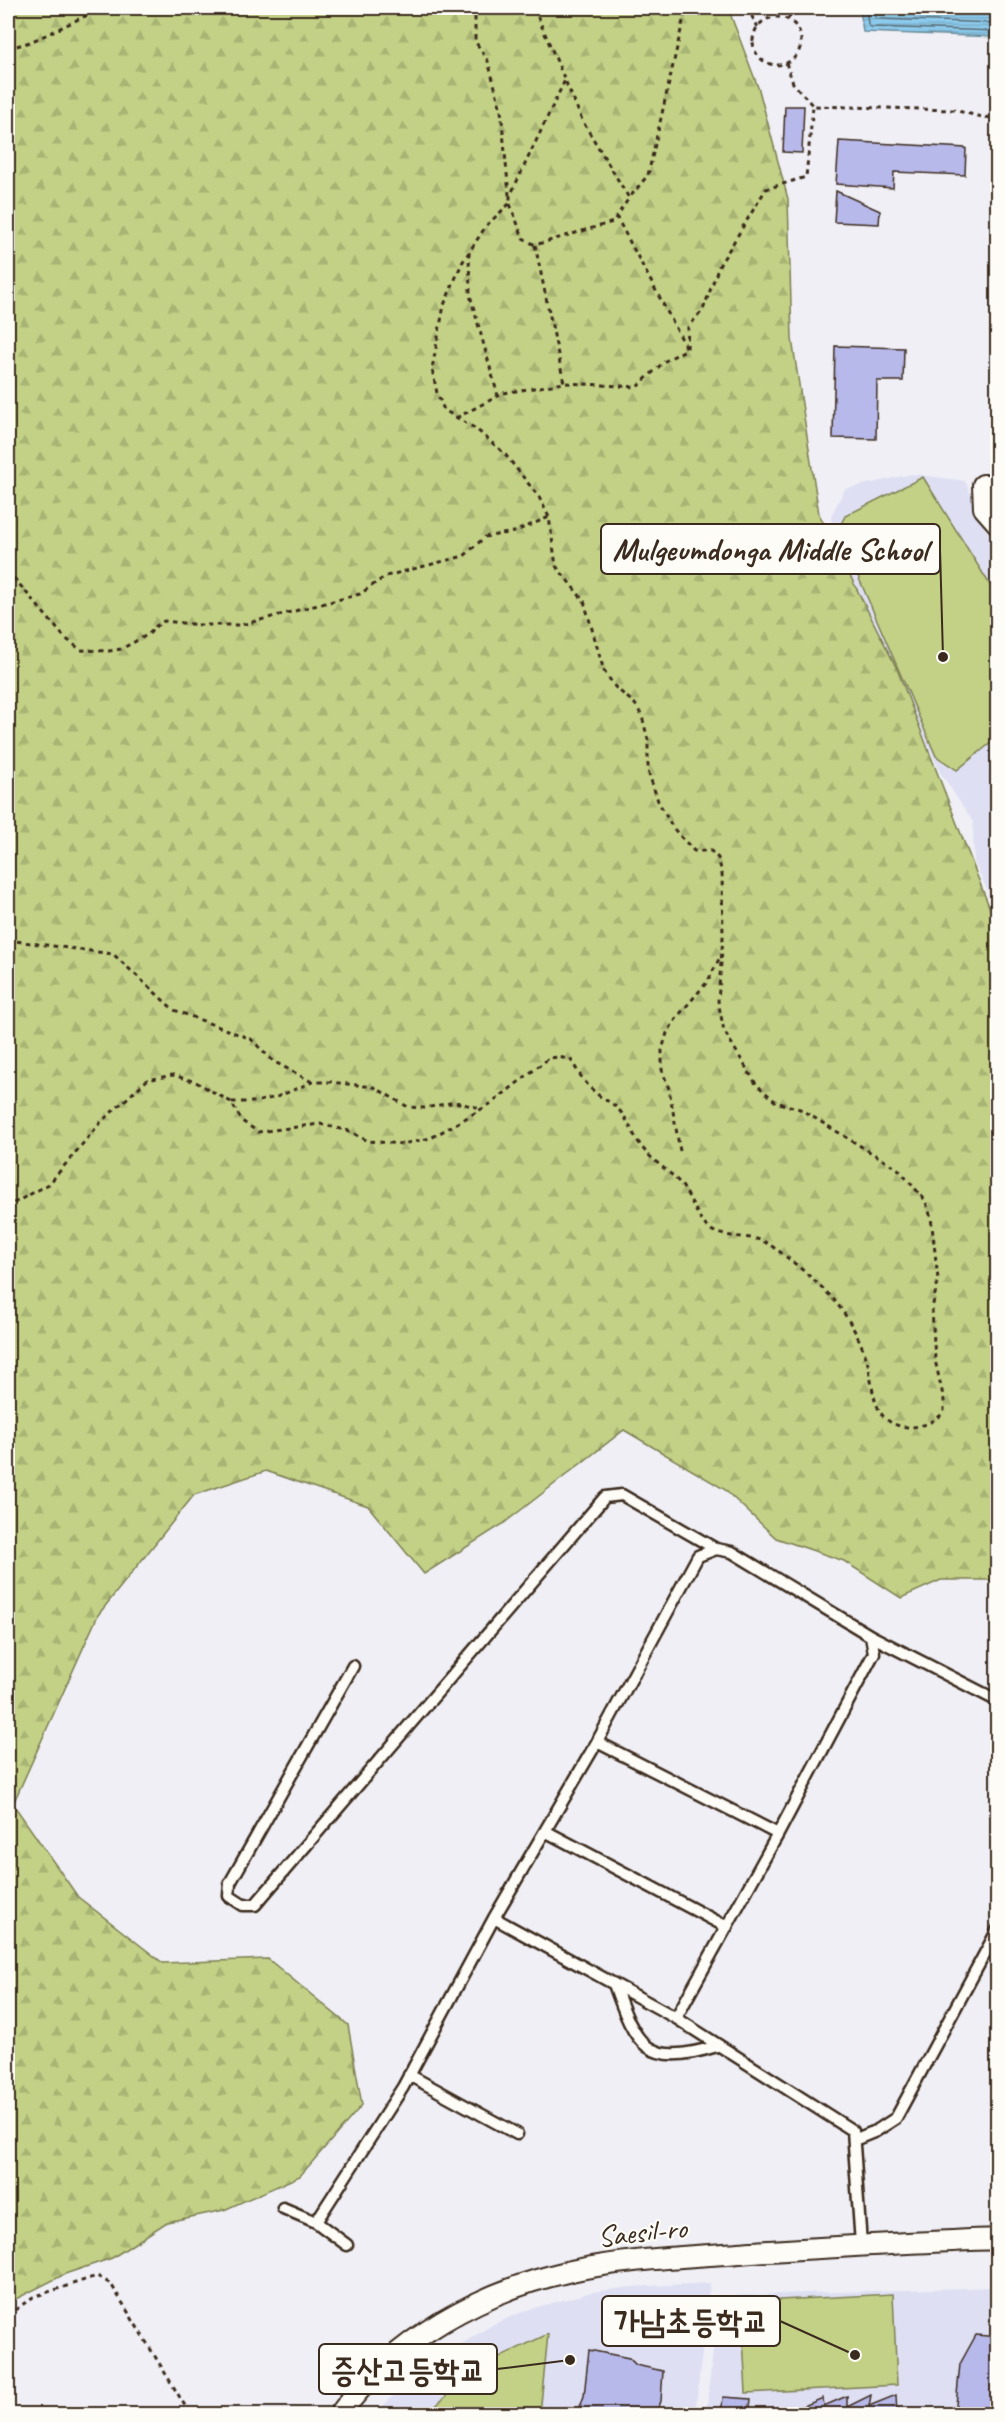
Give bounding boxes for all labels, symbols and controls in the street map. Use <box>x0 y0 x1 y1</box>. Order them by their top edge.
callout: Mulgeumdonga Middle School <box>601 524 940 574</box>
text: Mulgeumdonga Middle School <box>613 529 934 570</box>
street label: Saesil-ro <box>596 2208 690 2256</box>
callout: 가남초등학교 <box>602 2296 780 2346</box>
text: 가남초등학교 <box>614 2301 768 2342</box>
callout: 증산고등학교 <box>319 2344 497 2394</box>
text: 증산고등학교 <box>331 2350 485 2391</box>

